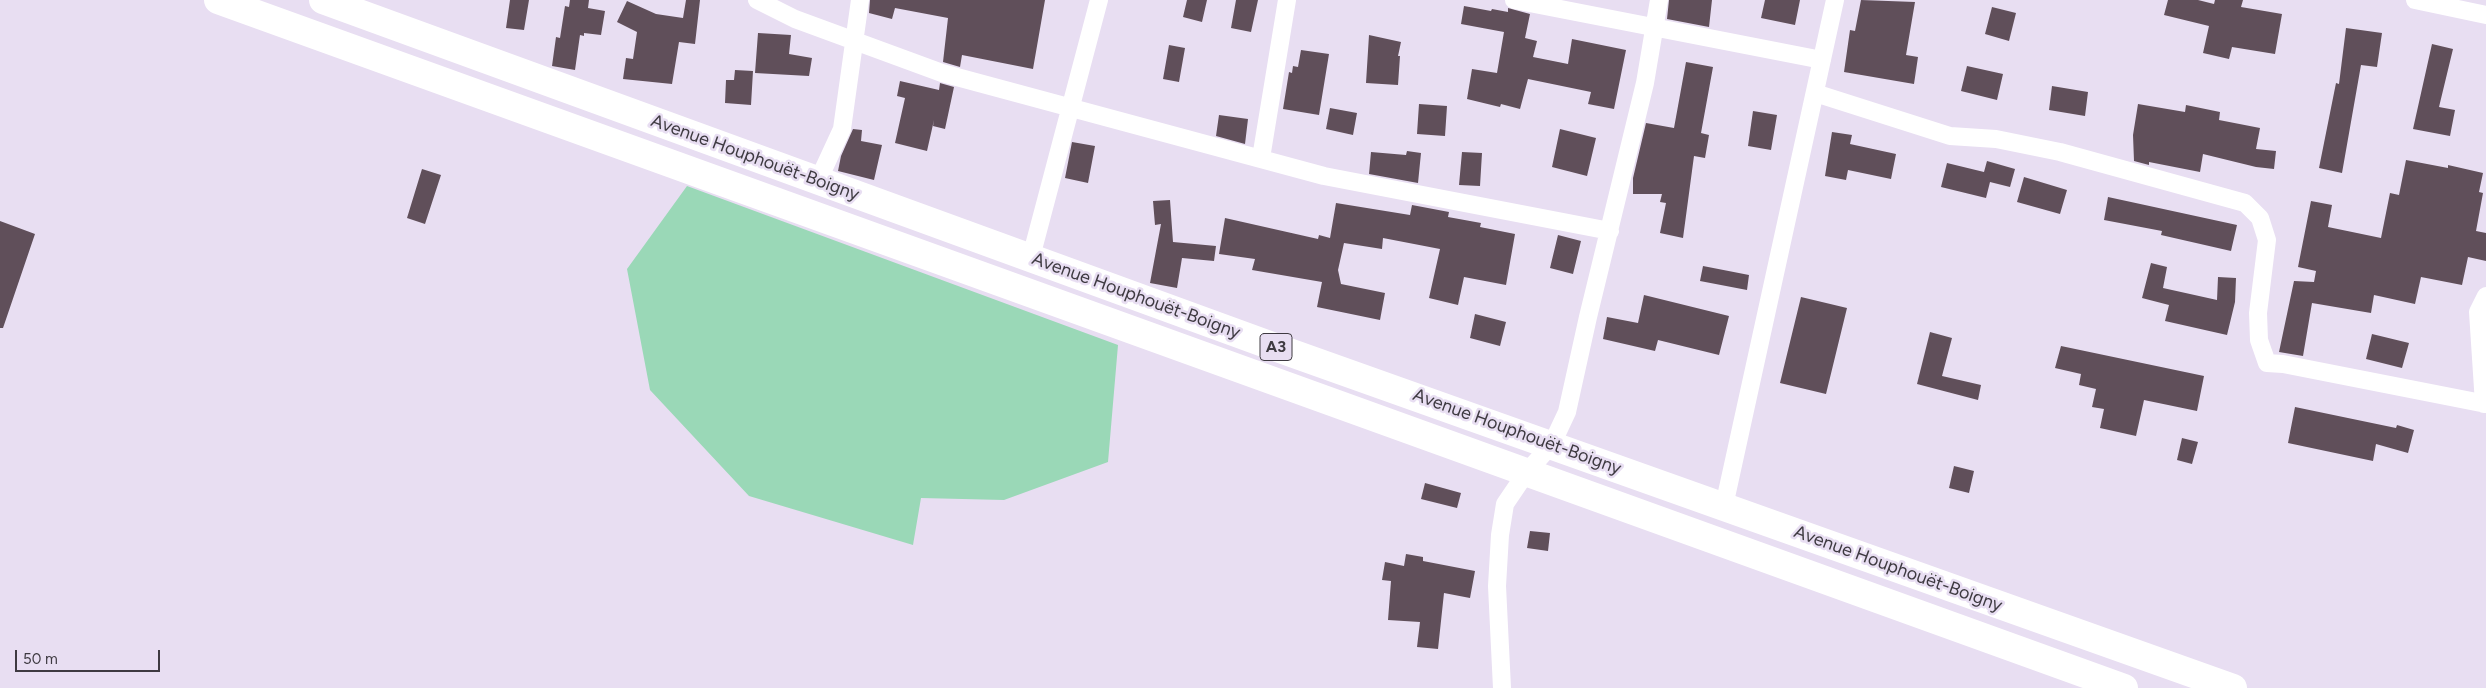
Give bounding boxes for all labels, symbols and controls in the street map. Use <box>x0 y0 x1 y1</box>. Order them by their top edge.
street label: Avenue Houphouët-Boigny <box>648 110 862 206</box>
street label: Avenue Houphouët-Boigny <box>1029 248 1243 344</box>
road number: A3 <box>1260 334 1292 361</box>
street label: Avenue Houphouët-Boigny <box>1410 384 1624 480</box>
street label: Avenue Houphouët-Boigny <box>1791 521 2005 617</box>
scale bar <box>18 640 162 672</box>
text: 50 m <box>23 650 58 668</box>

